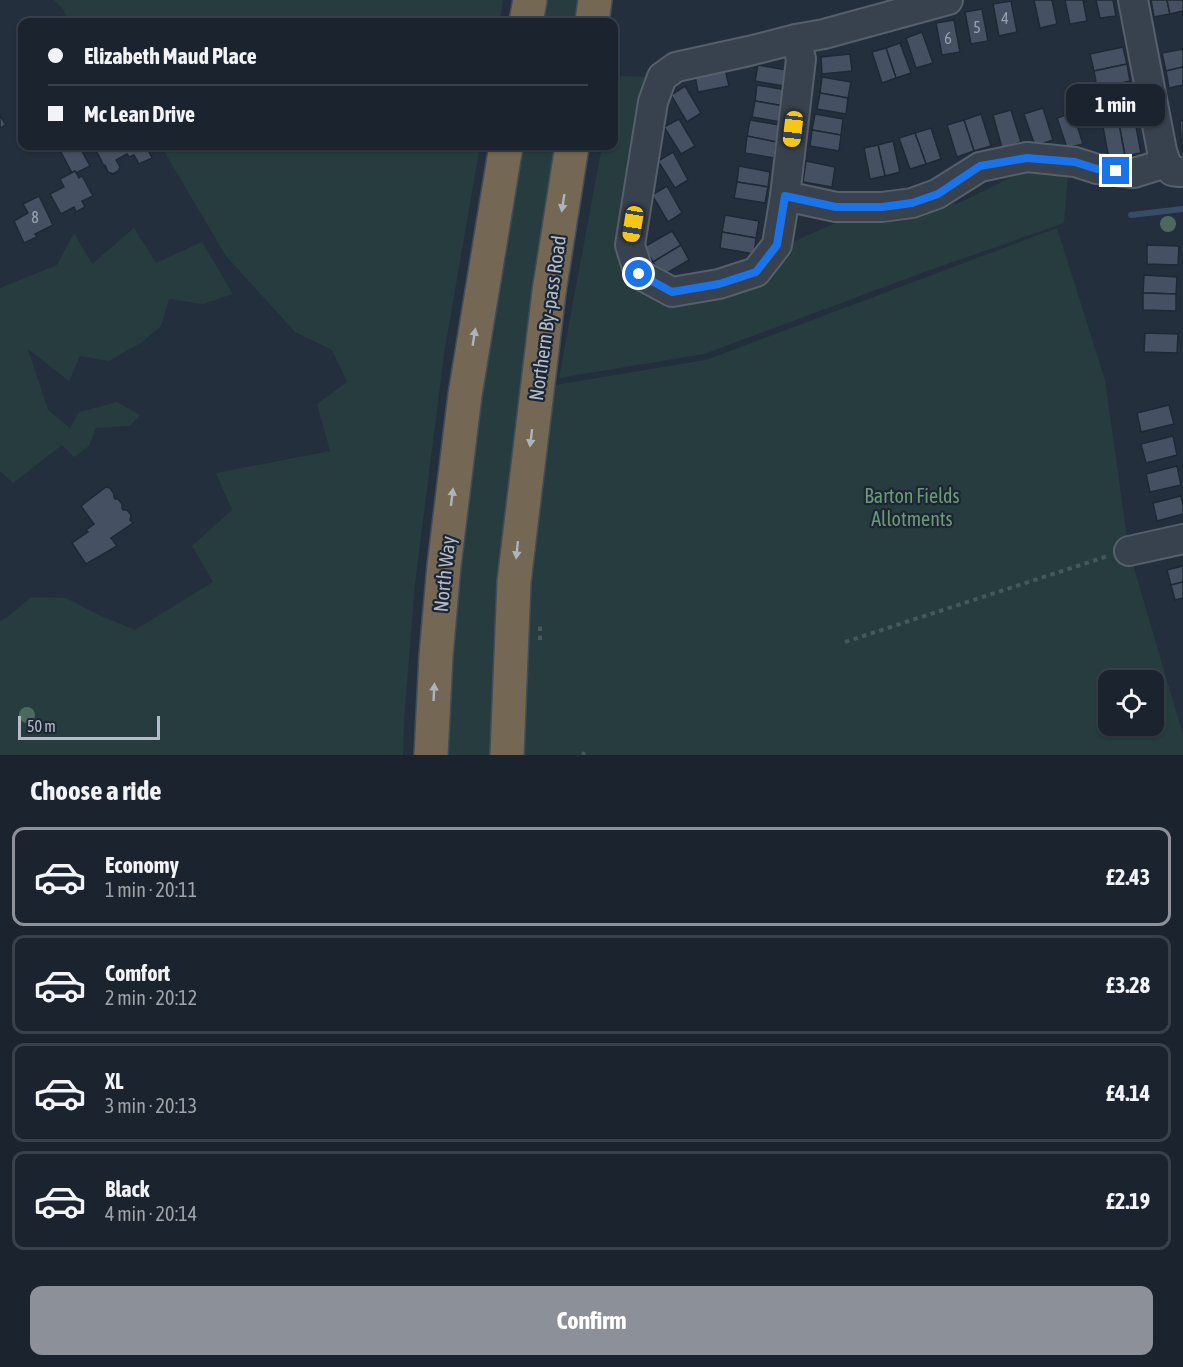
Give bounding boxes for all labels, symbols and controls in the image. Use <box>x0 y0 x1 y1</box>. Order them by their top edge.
house number: 4 <box>1001 9 1009 27</box>
house number: 5 <box>973 18 981 36</box>
house number: 6 <box>944 29 952 47</box>
text: Elizabeth Maud Place <box>84 43 257 69</box>
callout: 1 min <box>1066 84 1166 126</box>
text: 1 min <box>1095 93 1136 116</box>
text: Mc Lean Drive <box>84 101 195 127</box>
car <box>782 110 804 148</box>
route end <box>1102 157 1129 184</box>
one-way arrow <box>558 194 567 213</box>
car <box>621 205 645 243</box>
house number: 8 <box>31 208 39 226</box>
street label: Northern By-pass Road <box>524 234 570 402</box>
route start <box>625 260 652 287</box>
one-way arrow <box>470 327 479 346</box>
one-way arrow <box>526 429 535 448</box>
park label: Barton Fields Allotments <box>864 484 960 530</box>
one-way arrow <box>447 488 457 507</box>
street label: North Way <box>429 535 459 613</box>
one-way arrow <box>513 540 522 559</box>
map controls <box>1098 670 1164 736</box>
button: locate <box>1098 670 1164 736</box>
one-way arrow <box>430 682 439 701</box>
scale bar <box>18 713 160 740</box>
text: 50 m <box>27 717 56 735</box>
text: Choose a ride <box>30 775 162 806</box>
icon: car <box>33 850 87 904</box>
text: Economy <box>105 852 179 878</box>
text: £2.43 <box>1106 864 1150 890</box>
text: 1 min · 20:11 <box>105 878 197 901</box>
icon: car <box>33 958 87 1012</box>
text: Comfort <box>105 960 170 986</box>
text: £3.28 <box>1106 972 1150 998</box>
text: 2 min · 20:12 <box>105 986 197 1009</box>
icon: car <box>33 1066 87 1120</box>
text: XL <box>105 1068 123 1094</box>
text: £4.14 <box>1106 1080 1150 1106</box>
text: 3 min · 20:13 <box>105 1094 197 1117</box>
icon: car <box>33 1174 87 1228</box>
text: Black <box>105 1176 149 1202</box>
text: £2.19 <box>1106 1188 1150 1214</box>
text: 4 min · 20:14 <box>105 1202 197 1225</box>
button: Confirm <box>30 1286 1153 1355</box>

